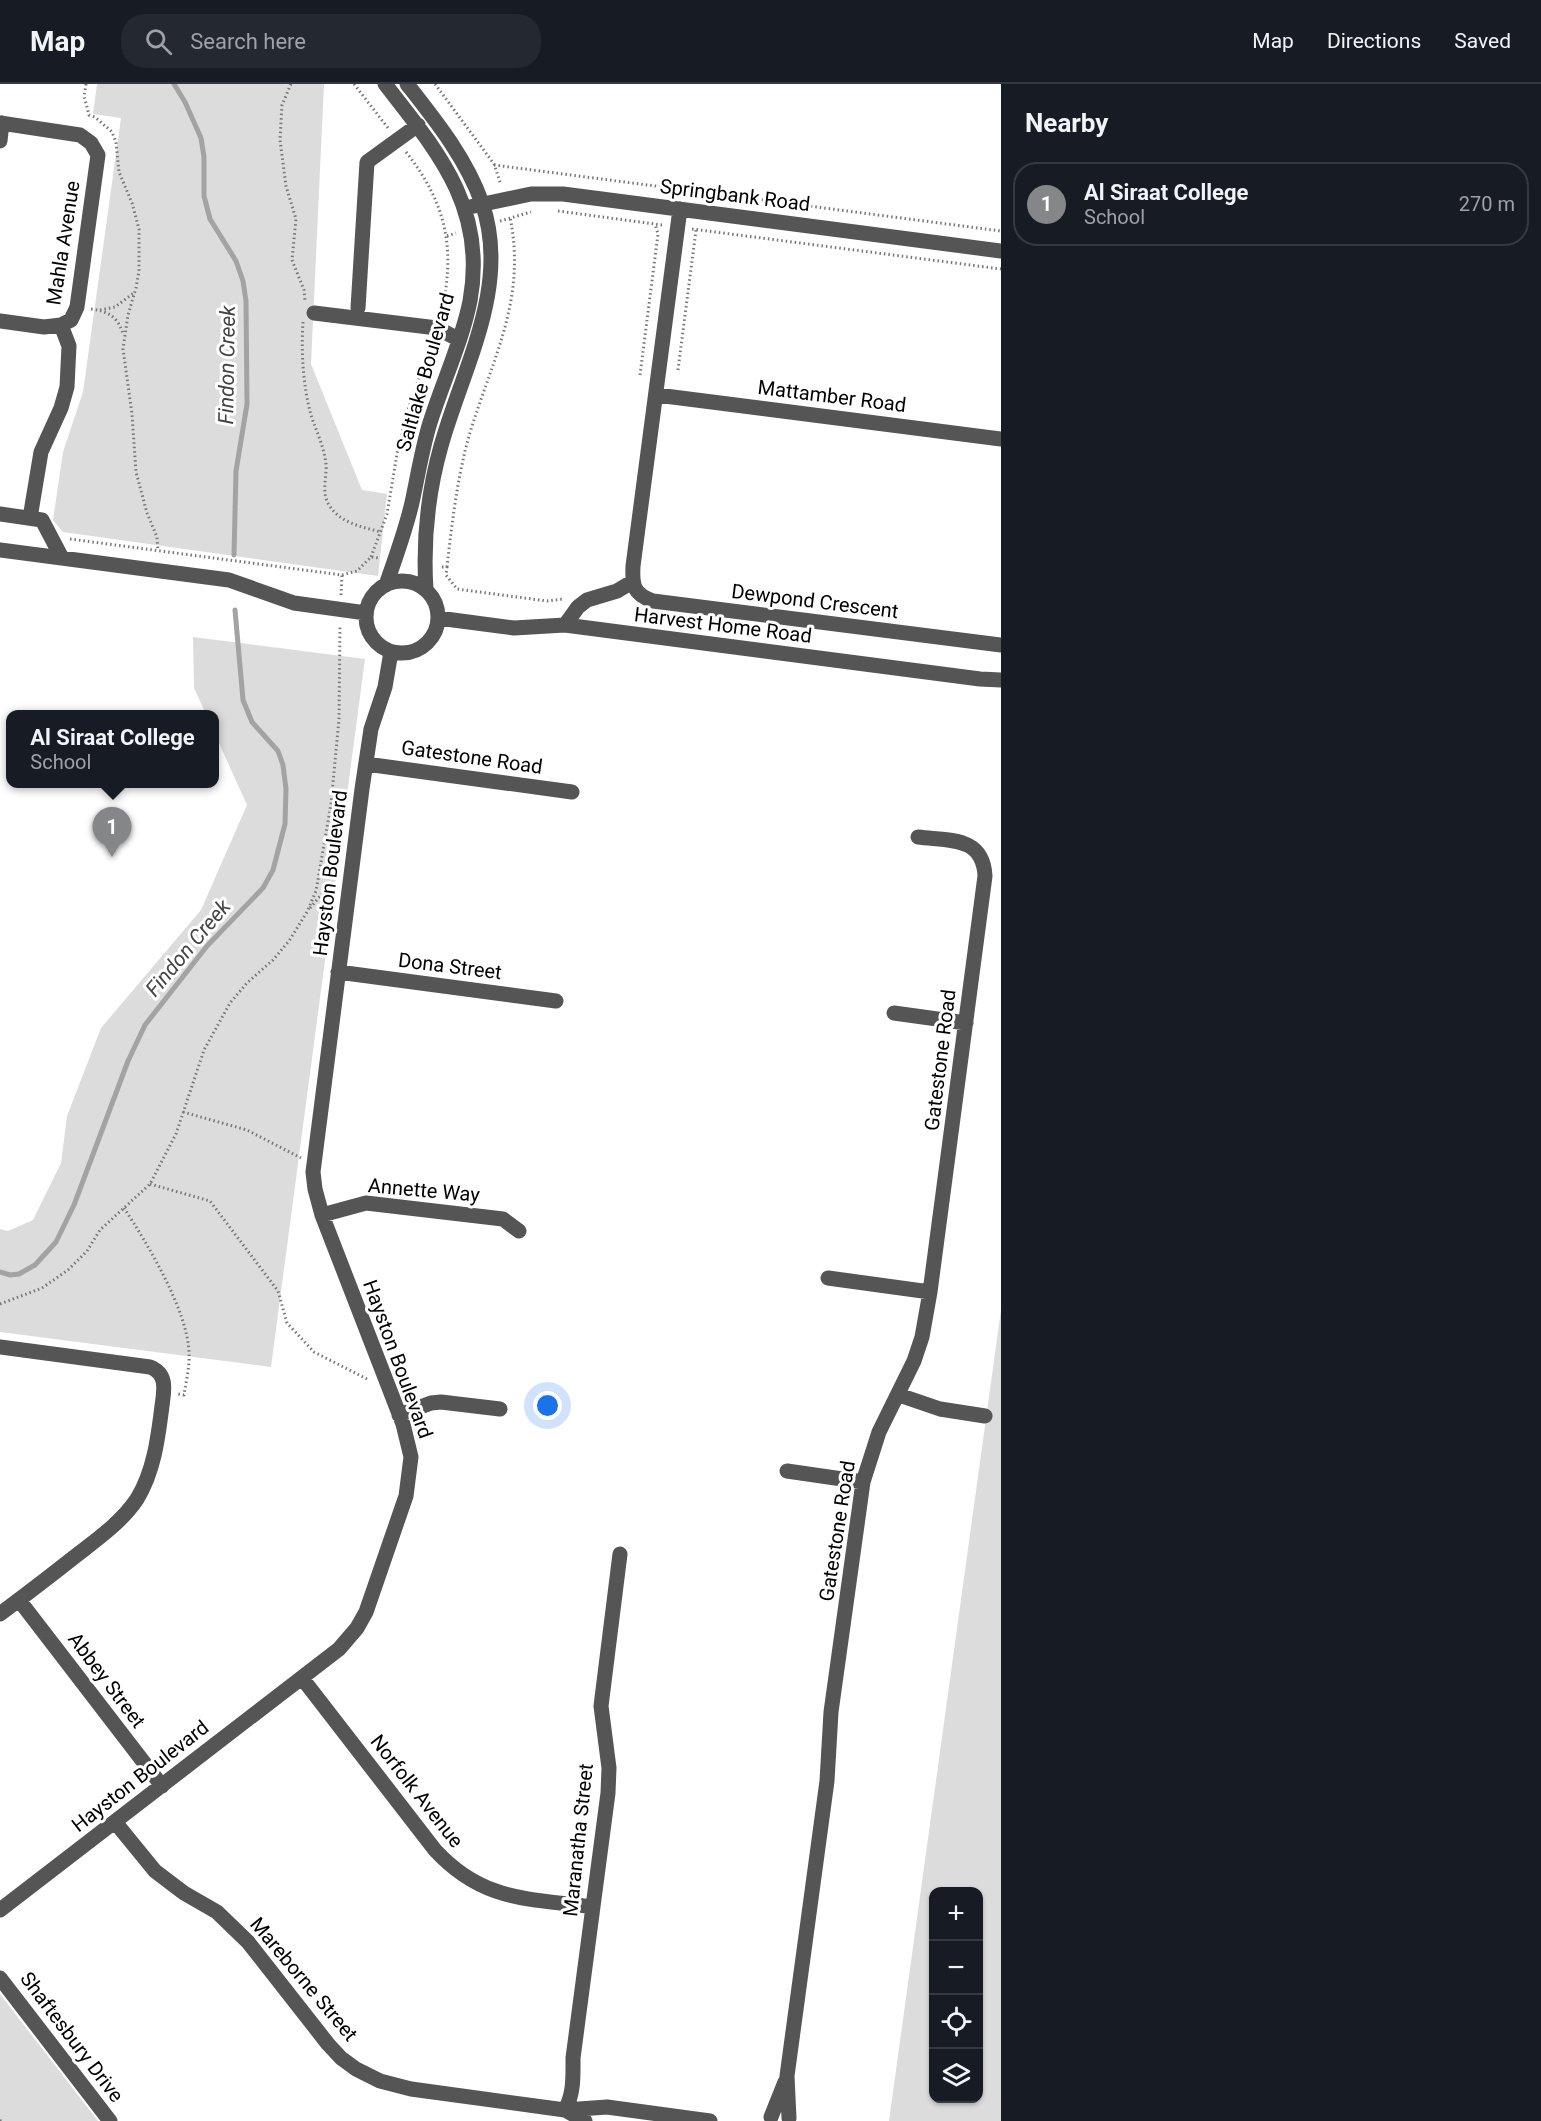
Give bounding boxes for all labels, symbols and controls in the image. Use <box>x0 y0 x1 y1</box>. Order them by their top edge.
search box <box>121 14 541 68</box>
text: Map <box>30 25 85 58</box>
icon: search <box>142 25 175 58</box>
text: Search here <box>190 29 306 54</box>
text: Map <box>1252 29 1294 53</box>
text: Directions <box>1327 29 1421 53</box>
text: Saved <box>1454 29 1511 53</box>
text: Nearby <box>1025 108 1108 138</box>
street label: Springbank Road <box>659 174 811 216</box>
street label: Mahla Avenue <box>41 179 85 307</box>
text: Al Siraat College <box>1084 180 1248 205</box>
text: 1 <box>1041 192 1052 216</box>
text: 270 m <box>1459 192 1515 216</box>
text: School <box>1084 205 1145 229</box>
street label: Saltlake Boulevard <box>391 290 459 454</box>
water label: Findon Creek <box>214 305 240 425</box>
street label: Mattamber Road <box>756 375 908 417</box>
street label: Dewpond Crescent <box>730 579 900 623</box>
street label: Harvest Home Road <box>633 602 813 648</box>
popup <box>6 710 219 788</box>
text: Al Siraat College <box>30 725 195 750</box>
street label: Gatestone Road <box>400 735 544 779</box>
text: School <box>30 750 91 774</box>
street label: Hayston Boulevard <box>308 789 352 957</box>
pin: 1 <box>92 808 132 857</box>
water label: Findon Creek <box>141 894 236 1001</box>
street label: Dona Street <box>397 948 503 984</box>
street label: Gatestone Road <box>919 988 961 1132</box>
street label: Annette Way <box>367 1173 481 1207</box>
street label: Hayston Boulevard <box>358 1276 438 1442</box>
your location <box>533 1391 562 1420</box>
street label: Gatestone Road <box>814 1459 860 1603</box>
street label: Abbey Street <box>63 1628 151 1732</box>
street label: Hayston Boulevard <box>67 1715 213 1837</box>
street label: Norfolk Avenue <box>366 1730 468 1852</box>
street label: Maranatha Street <box>558 1762 598 1918</box>
map controls <box>929 1887 983 2103</box>
button: + <box>929 1887 983 1941</box>
street label: Mareborne Street <box>245 1912 363 2046</box>
button: − <box>929 1941 983 1995</box>
street label: Shaftesbury Drive <box>15 1967 129 2107</box>
button: locate <box>929 1995 983 2049</box>
button: layers <box>929 2049 983 2103</box>

